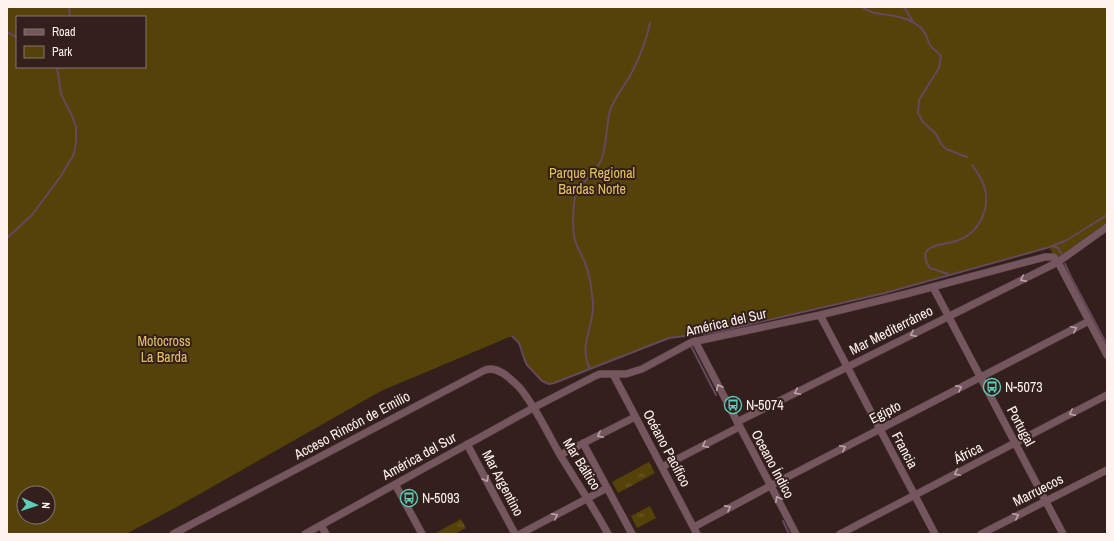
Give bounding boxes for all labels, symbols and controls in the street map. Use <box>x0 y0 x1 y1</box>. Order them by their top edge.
legend <box>16 16 146 68</box>
text: Road <box>52 24 76 40</box>
text: Park <box>52 44 72 60</box>
park label: Parque Regional Bardas Norte <box>549 164 635 198</box>
one-way arrow <box>1020 274 1027 282</box>
street label: Mar Mediterráneo <box>846 301 936 359</box>
street label: América del Sur <box>683 304 768 340</box>
one-way arrow <box>1070 326 1077 334</box>
one-way arrow <box>910 329 917 337</box>
park label: Motocross La Barda <box>138 332 191 366</box>
bus stop icon: N-5073 <box>982 377 1002 397</box>
place label: N-5073 <box>1005 378 1043 396</box>
one-way arrow <box>716 384 724 392</box>
one-way arrow <box>954 386 962 393</box>
street label: Acceso Rincón de Emilio <box>290 387 413 464</box>
one-way arrow <box>794 387 801 395</box>
bus stop icon: N-5074 <box>723 395 743 415</box>
place label: N-5074 <box>746 396 784 414</box>
street label: Egipto <box>866 396 904 428</box>
street label: Portugal <box>1003 403 1039 449</box>
street label: Océano Pacífico <box>639 406 695 490</box>
one-way arrow <box>1069 409 1077 416</box>
street label: Oceano Índico <box>748 427 798 501</box>
street label: América del Sur <box>378 428 460 484</box>
street label: Francia <box>888 429 922 472</box>
one-way arrow <box>597 430 605 437</box>
street label: Mar Báltico <box>559 435 605 493</box>
street label: África <box>950 438 986 468</box>
one-way arrow <box>701 440 709 447</box>
one-way arrow <box>839 445 846 453</box>
street label: Mar Argentino <box>478 447 528 519</box>
one-way arrow <box>954 469 961 476</box>
street label: Marruecos <box>1010 470 1066 510</box>
one-way arrow <box>481 475 488 482</box>
north arrow <box>16 485 56 525</box>
bus stop icon: N-5093 <box>399 488 419 508</box>
place label: N-5093 <box>422 489 460 507</box>
one-way arrow <box>775 496 782 504</box>
text: N <box>39 502 53 509</box>
one-way arrow <box>724 506 731 513</box>
one-way arrow <box>551 513 558 520</box>
one-way arrow <box>1012 513 1019 521</box>

